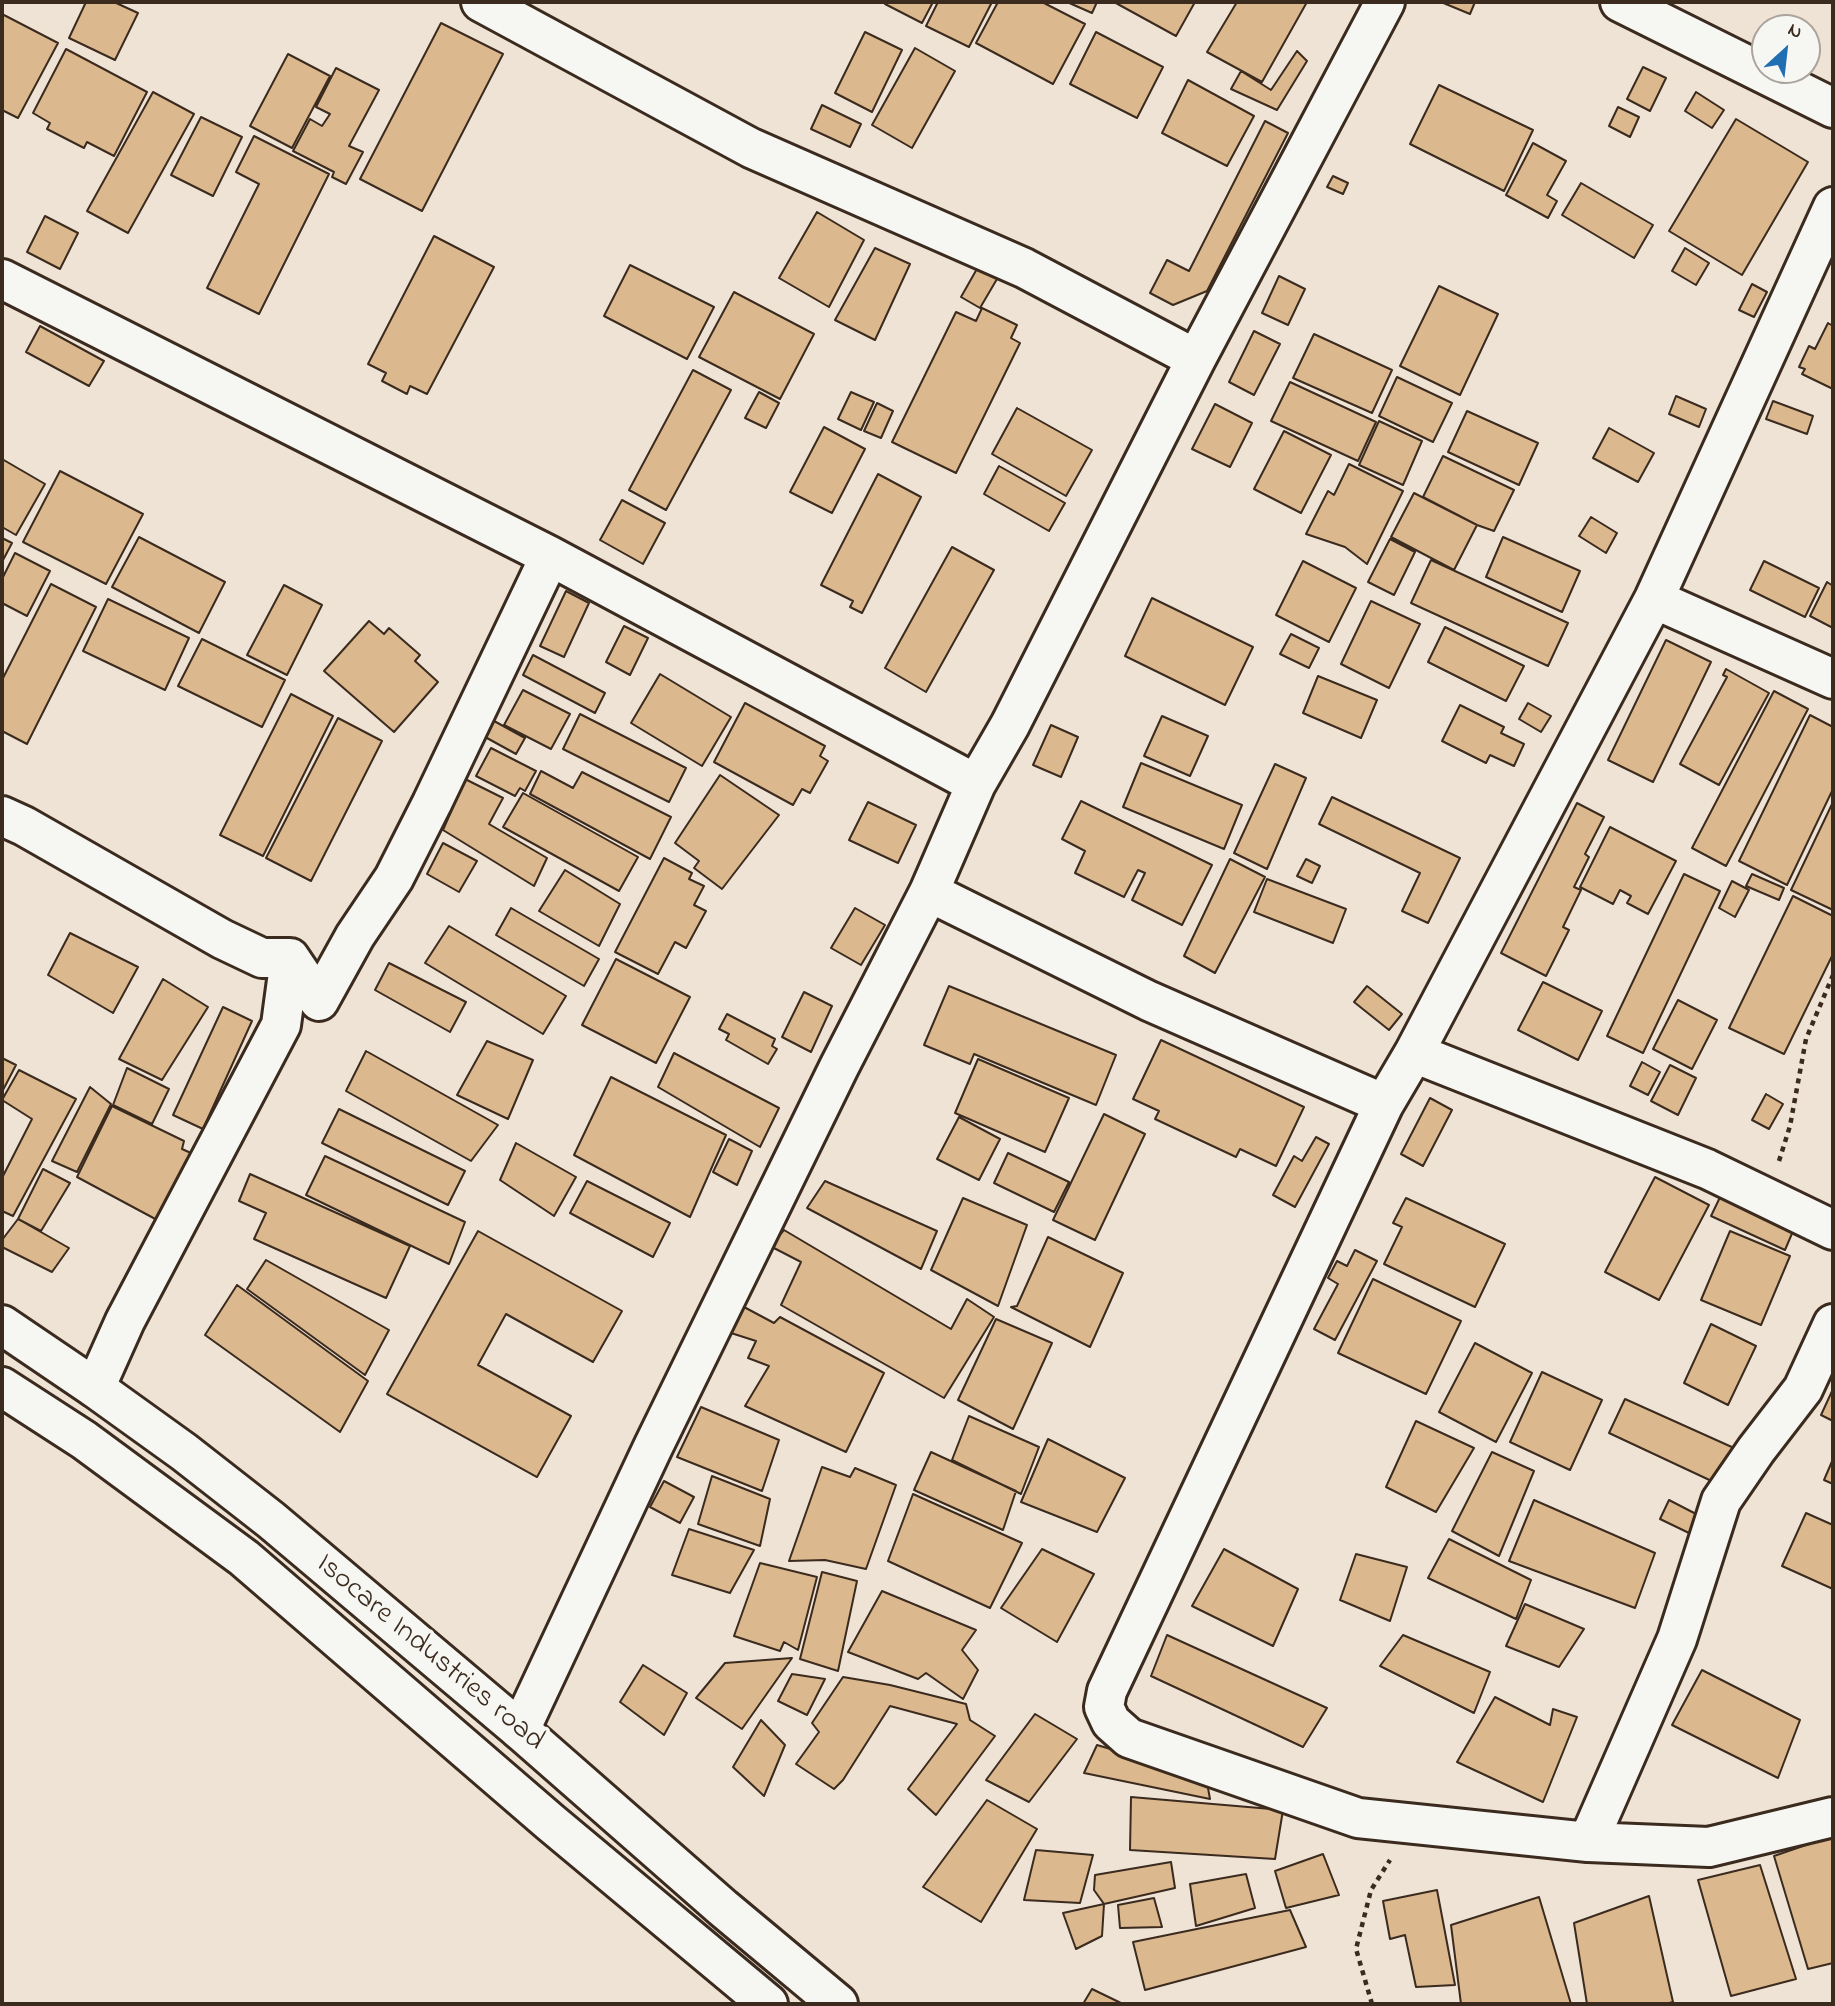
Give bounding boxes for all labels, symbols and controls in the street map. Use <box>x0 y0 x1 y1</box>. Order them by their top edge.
north arrow <box>1751 14 1821 84</box>
text: N <box>1783 17 1807 47</box>
street label: Isocare Industries road <box>307 1548 551 1760</box>

